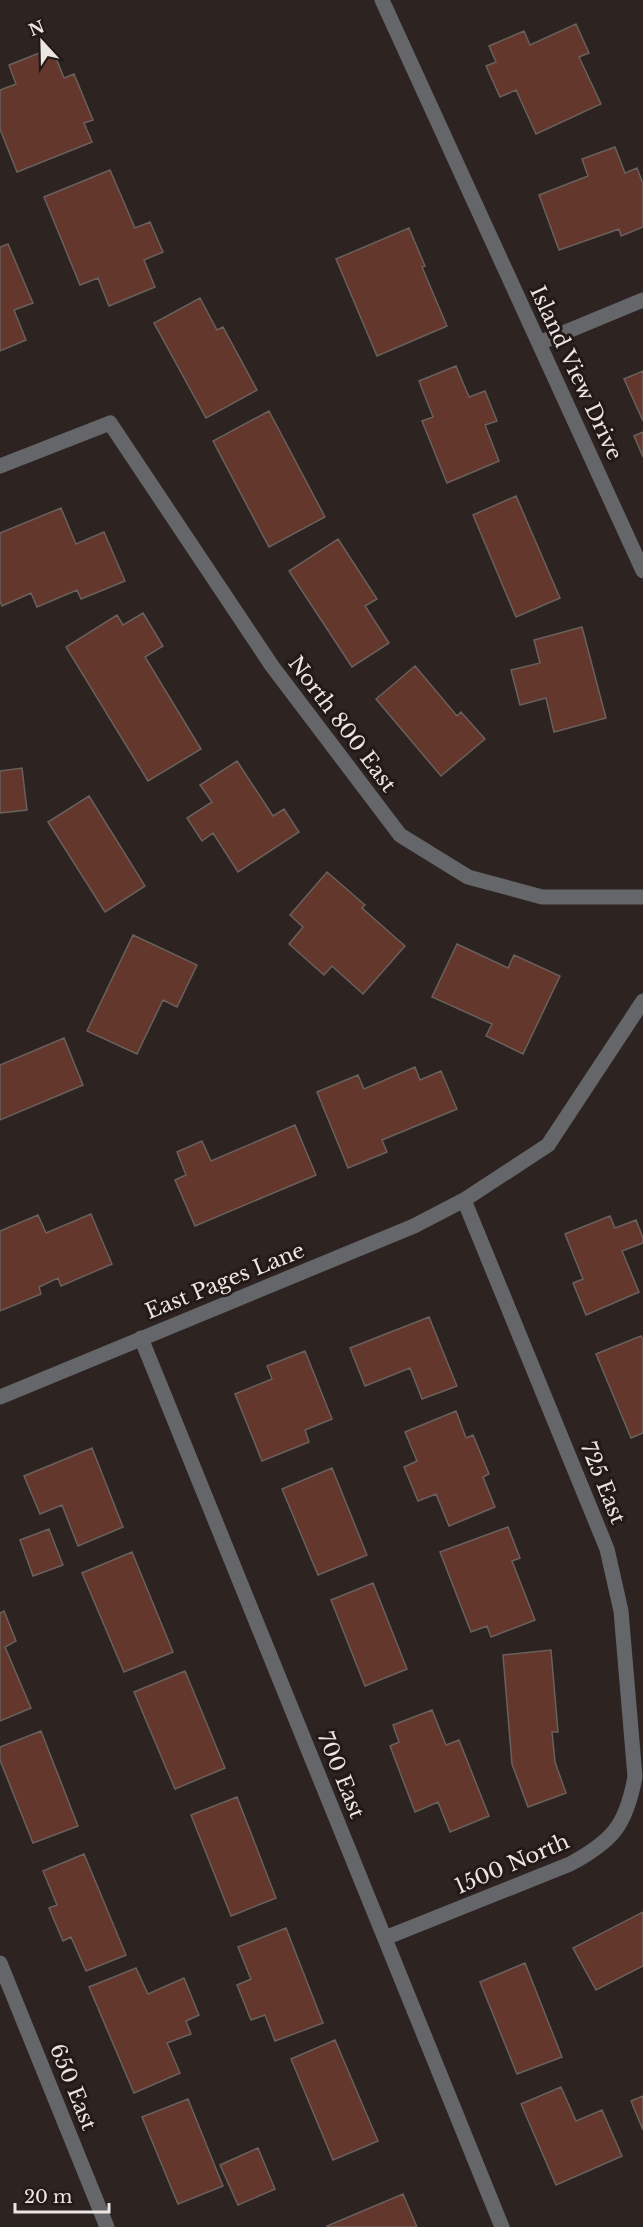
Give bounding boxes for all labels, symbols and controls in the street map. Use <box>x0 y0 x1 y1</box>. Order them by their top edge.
north arrow <box>12 12 72 72</box>
text: N <box>26 16 47 40</box>
street label: Island View Drive <box>524 282 628 464</box>
street label: North 800 East <box>282 651 402 797</box>
street label: East Pages Lane <box>141 1237 309 1325</box>
street label: 725 East <box>575 1438 631 1528</box>
street label: 700 East <box>312 1728 370 1822</box>
street label: 1500 North <box>451 1828 573 1900</box>
street label: 650 East <box>44 2040 102 2134</box>
scale bar <box>15 2176 110 2214</box>
text: 20 m <box>24 2186 72 2208</box>

